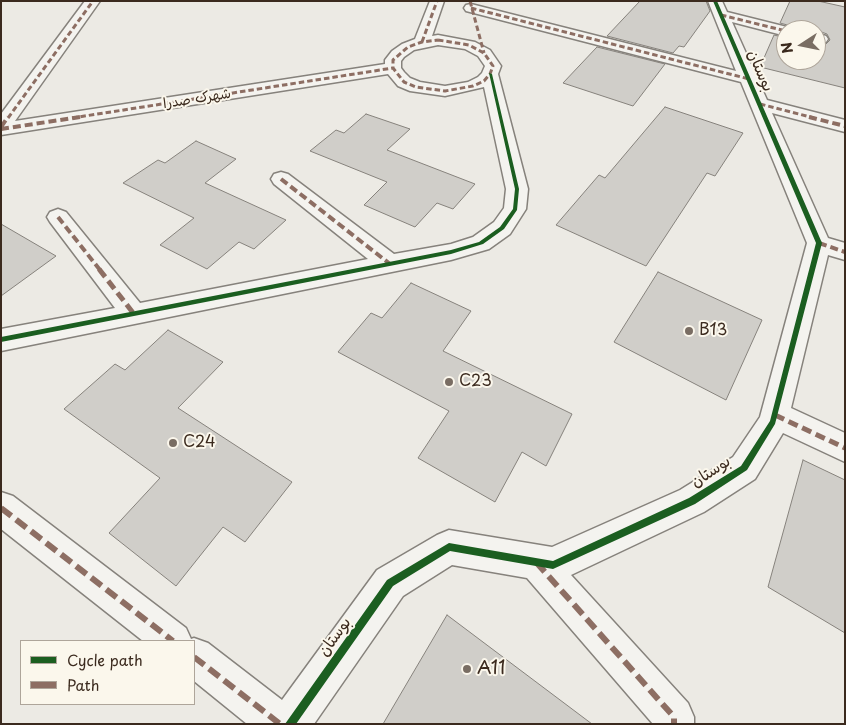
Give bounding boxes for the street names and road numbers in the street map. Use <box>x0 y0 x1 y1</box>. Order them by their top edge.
street label: بوستان <box>743 47 777 95</box>
street label: شهرک صدرا <box>162 85 232 113</box>
street label: بوستان <box>687 452 735 492</box>
street label: بوستان <box>314 614 356 660</box>

